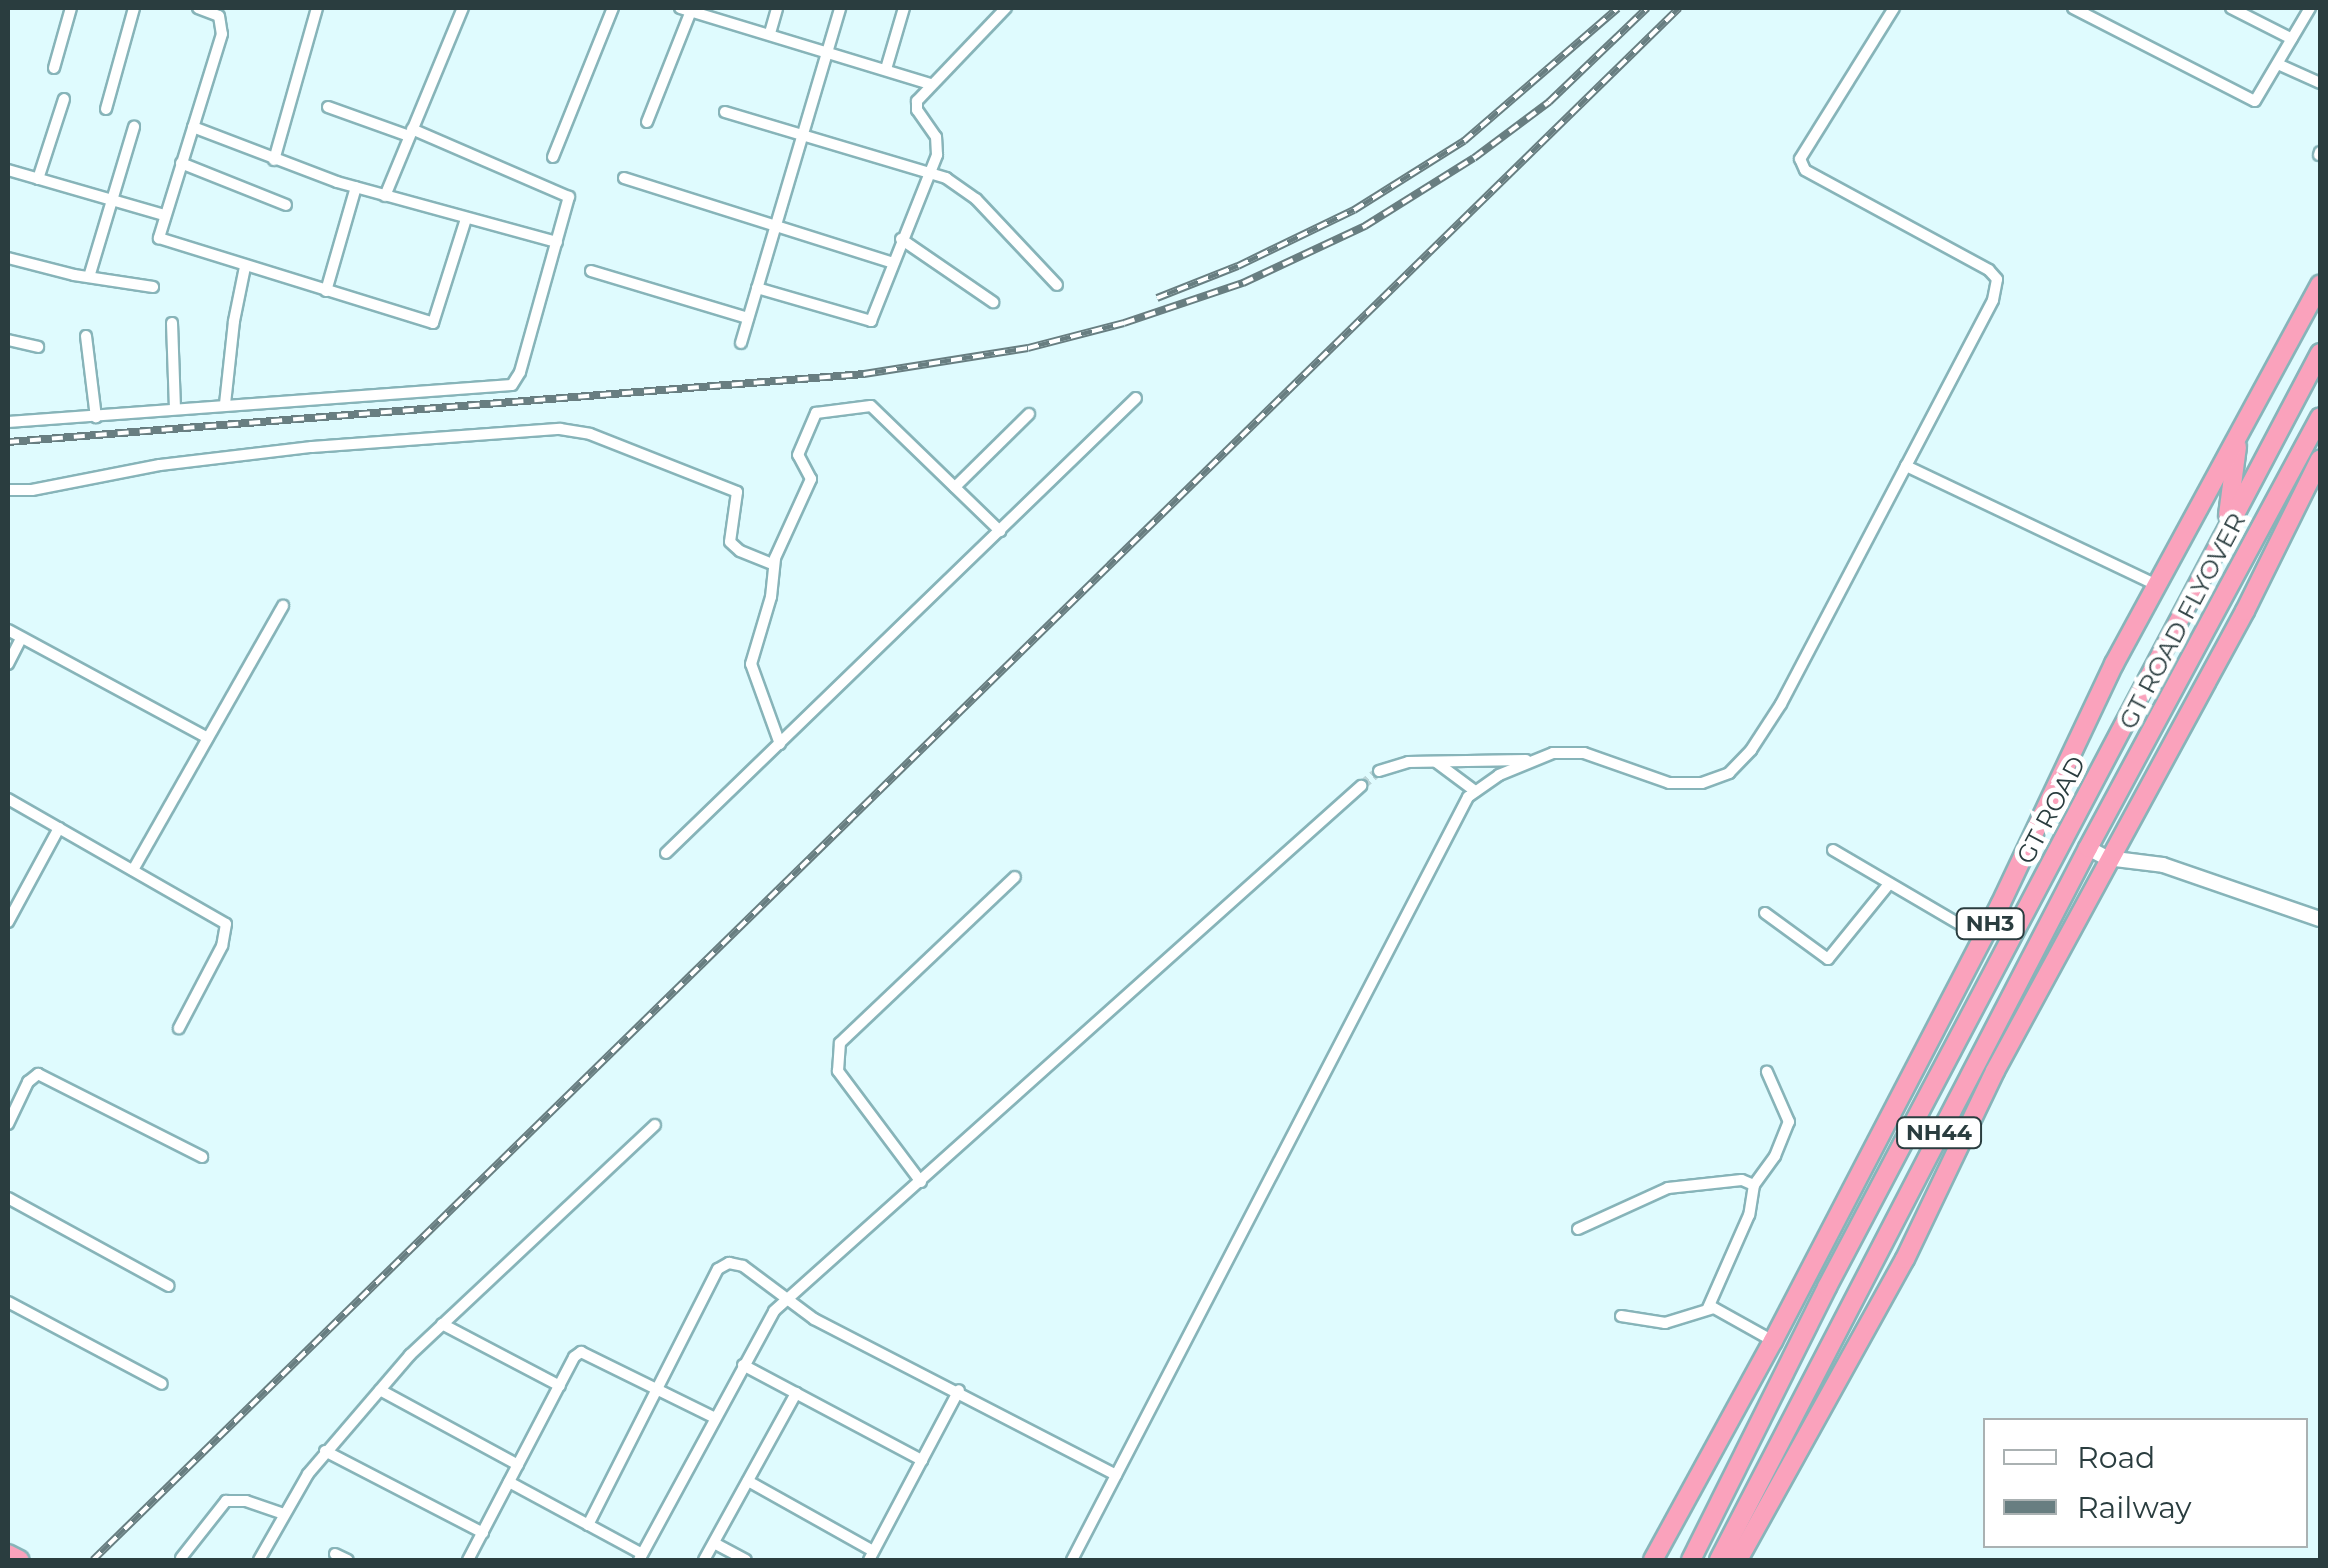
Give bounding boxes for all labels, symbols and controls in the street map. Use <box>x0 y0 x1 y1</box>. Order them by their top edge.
street label: GT ROAD FLYOVER <box>2112 508 2252 734</box>
street label: GT ROAD <box>2010 751 2092 869</box>
road number: NH3 <box>1955 907 2025 941</box>
road number: NH44 <box>1894 1116 1984 1150</box>
legend <box>1983 1418 2308 1548</box>
text: Road <box>2077 1439 2155 1476</box>
text: Railway <box>2077 1489 2192 1526</box>

